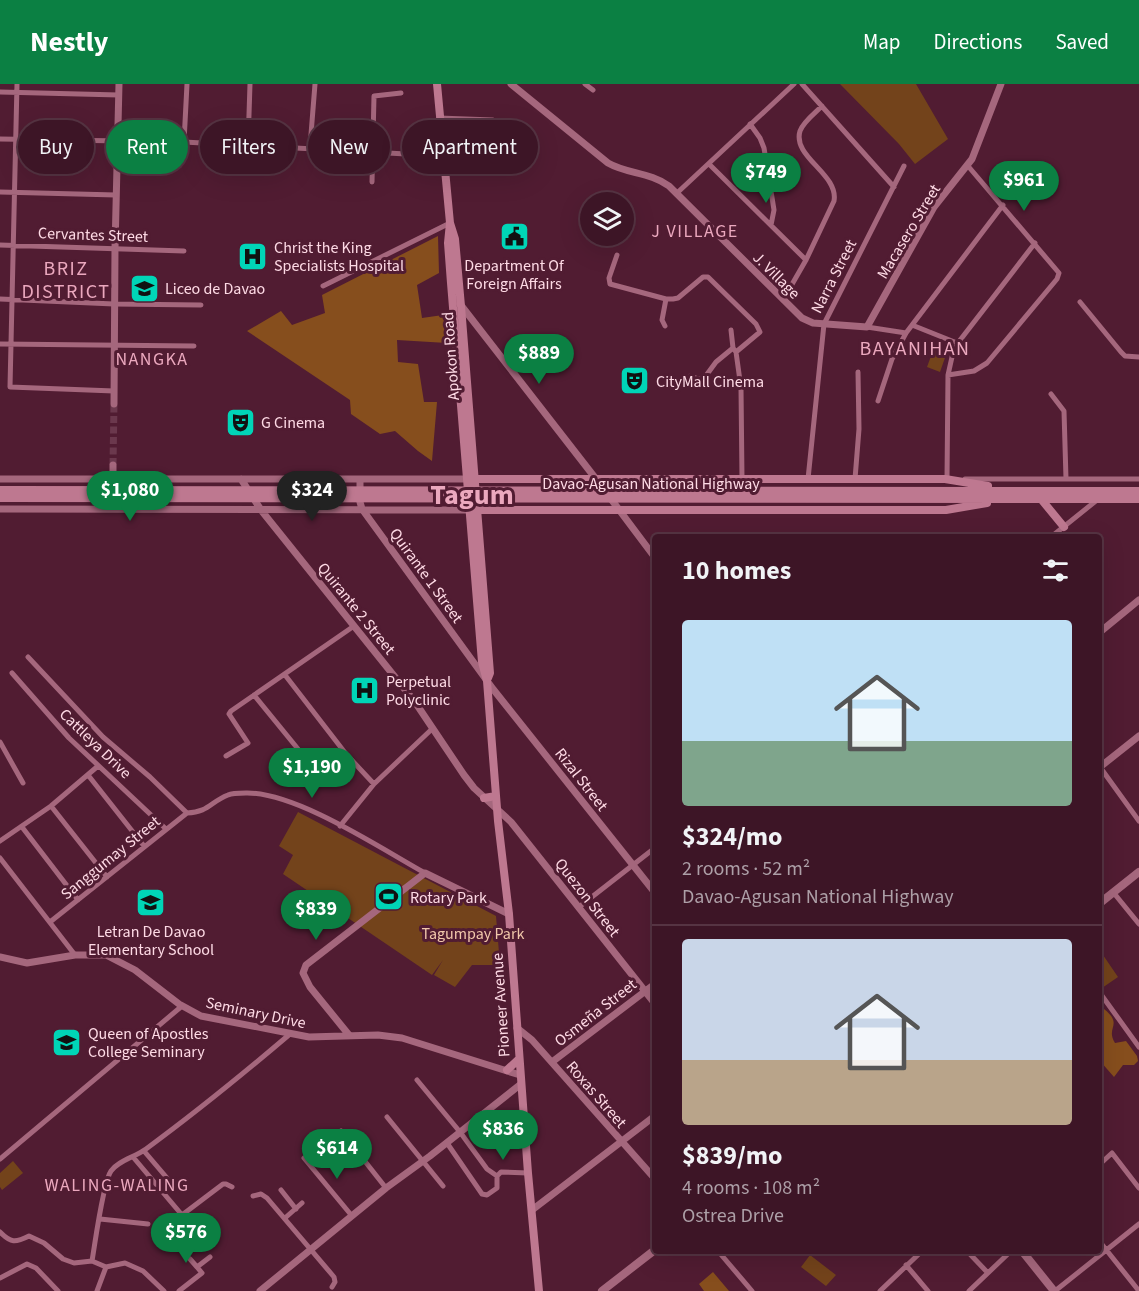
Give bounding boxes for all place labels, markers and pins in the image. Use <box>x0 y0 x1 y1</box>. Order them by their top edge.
pin: $749 <box>730 153 802 204</box>
pin: $961 <box>988 161 1060 212</box>
public building icon: Department Of Foreign Affairs <box>498 221 530 253</box>
place label: Christ the King Specialists Hospital <box>274 237 404 277</box>
hospital icon: Christ the King Specialists Hospital <box>237 240 269 272</box>
place label: Department Of Foreign Affairs <box>464 255 565 295</box>
school or university icon: Liceo de Davao <box>128 272 160 304</box>
place label: Liceo de Davao <box>165 278 265 300</box>
pin: $889 <box>503 334 575 385</box>
theatre icon: CityMall Cinema <box>619 365 651 397</box>
place label: CityMall Cinema <box>656 371 764 393</box>
theatre icon: G Cinema <box>224 406 256 438</box>
place label: G Cinema <box>261 412 325 434</box>
pin: $1,080 <box>81 471 179 522</box>
pin: $324 <box>276 471 348 522</box>
place label: Perpetual Polyclinic <box>386 671 451 711</box>
hospital icon: Perpetual Polyclinic <box>349 674 381 706</box>
pin: $1,190 <box>263 748 361 799</box>
sports icon: Rotary Park <box>373 881 405 913</box>
school or university icon: Letran De Davao Elementary School <box>135 887 167 919</box>
place label: Rotary Park <box>410 887 487 909</box>
pin: $839 <box>280 890 352 941</box>
place label: Letran De Davao Elementary School <box>88 921 214 961</box>
place label: Queen of Apostles College Seminary <box>88 1023 209 1063</box>
school or university icon: Queen of Apostles College Seminary <box>51 1026 83 1058</box>
pin: $836 <box>467 1110 539 1161</box>
pin: $614 <box>301 1129 373 1180</box>
pin: $576 <box>150 1213 222 1264</box>

